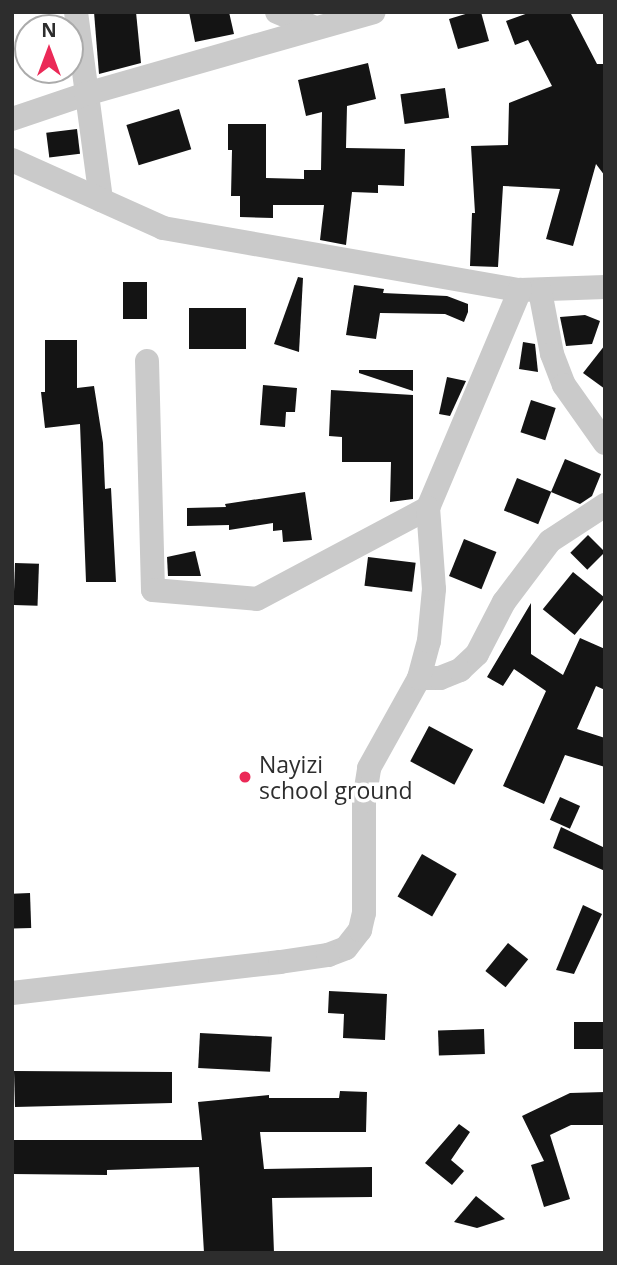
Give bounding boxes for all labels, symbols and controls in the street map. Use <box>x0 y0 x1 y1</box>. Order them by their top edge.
north arrow <box>14 14 84 84</box>
text: N <box>41 17 57 43</box>
place label: Nayizi school ground <box>259 750 413 804</box>
marker: Nayizi school ground <box>237 769 253 785</box>

